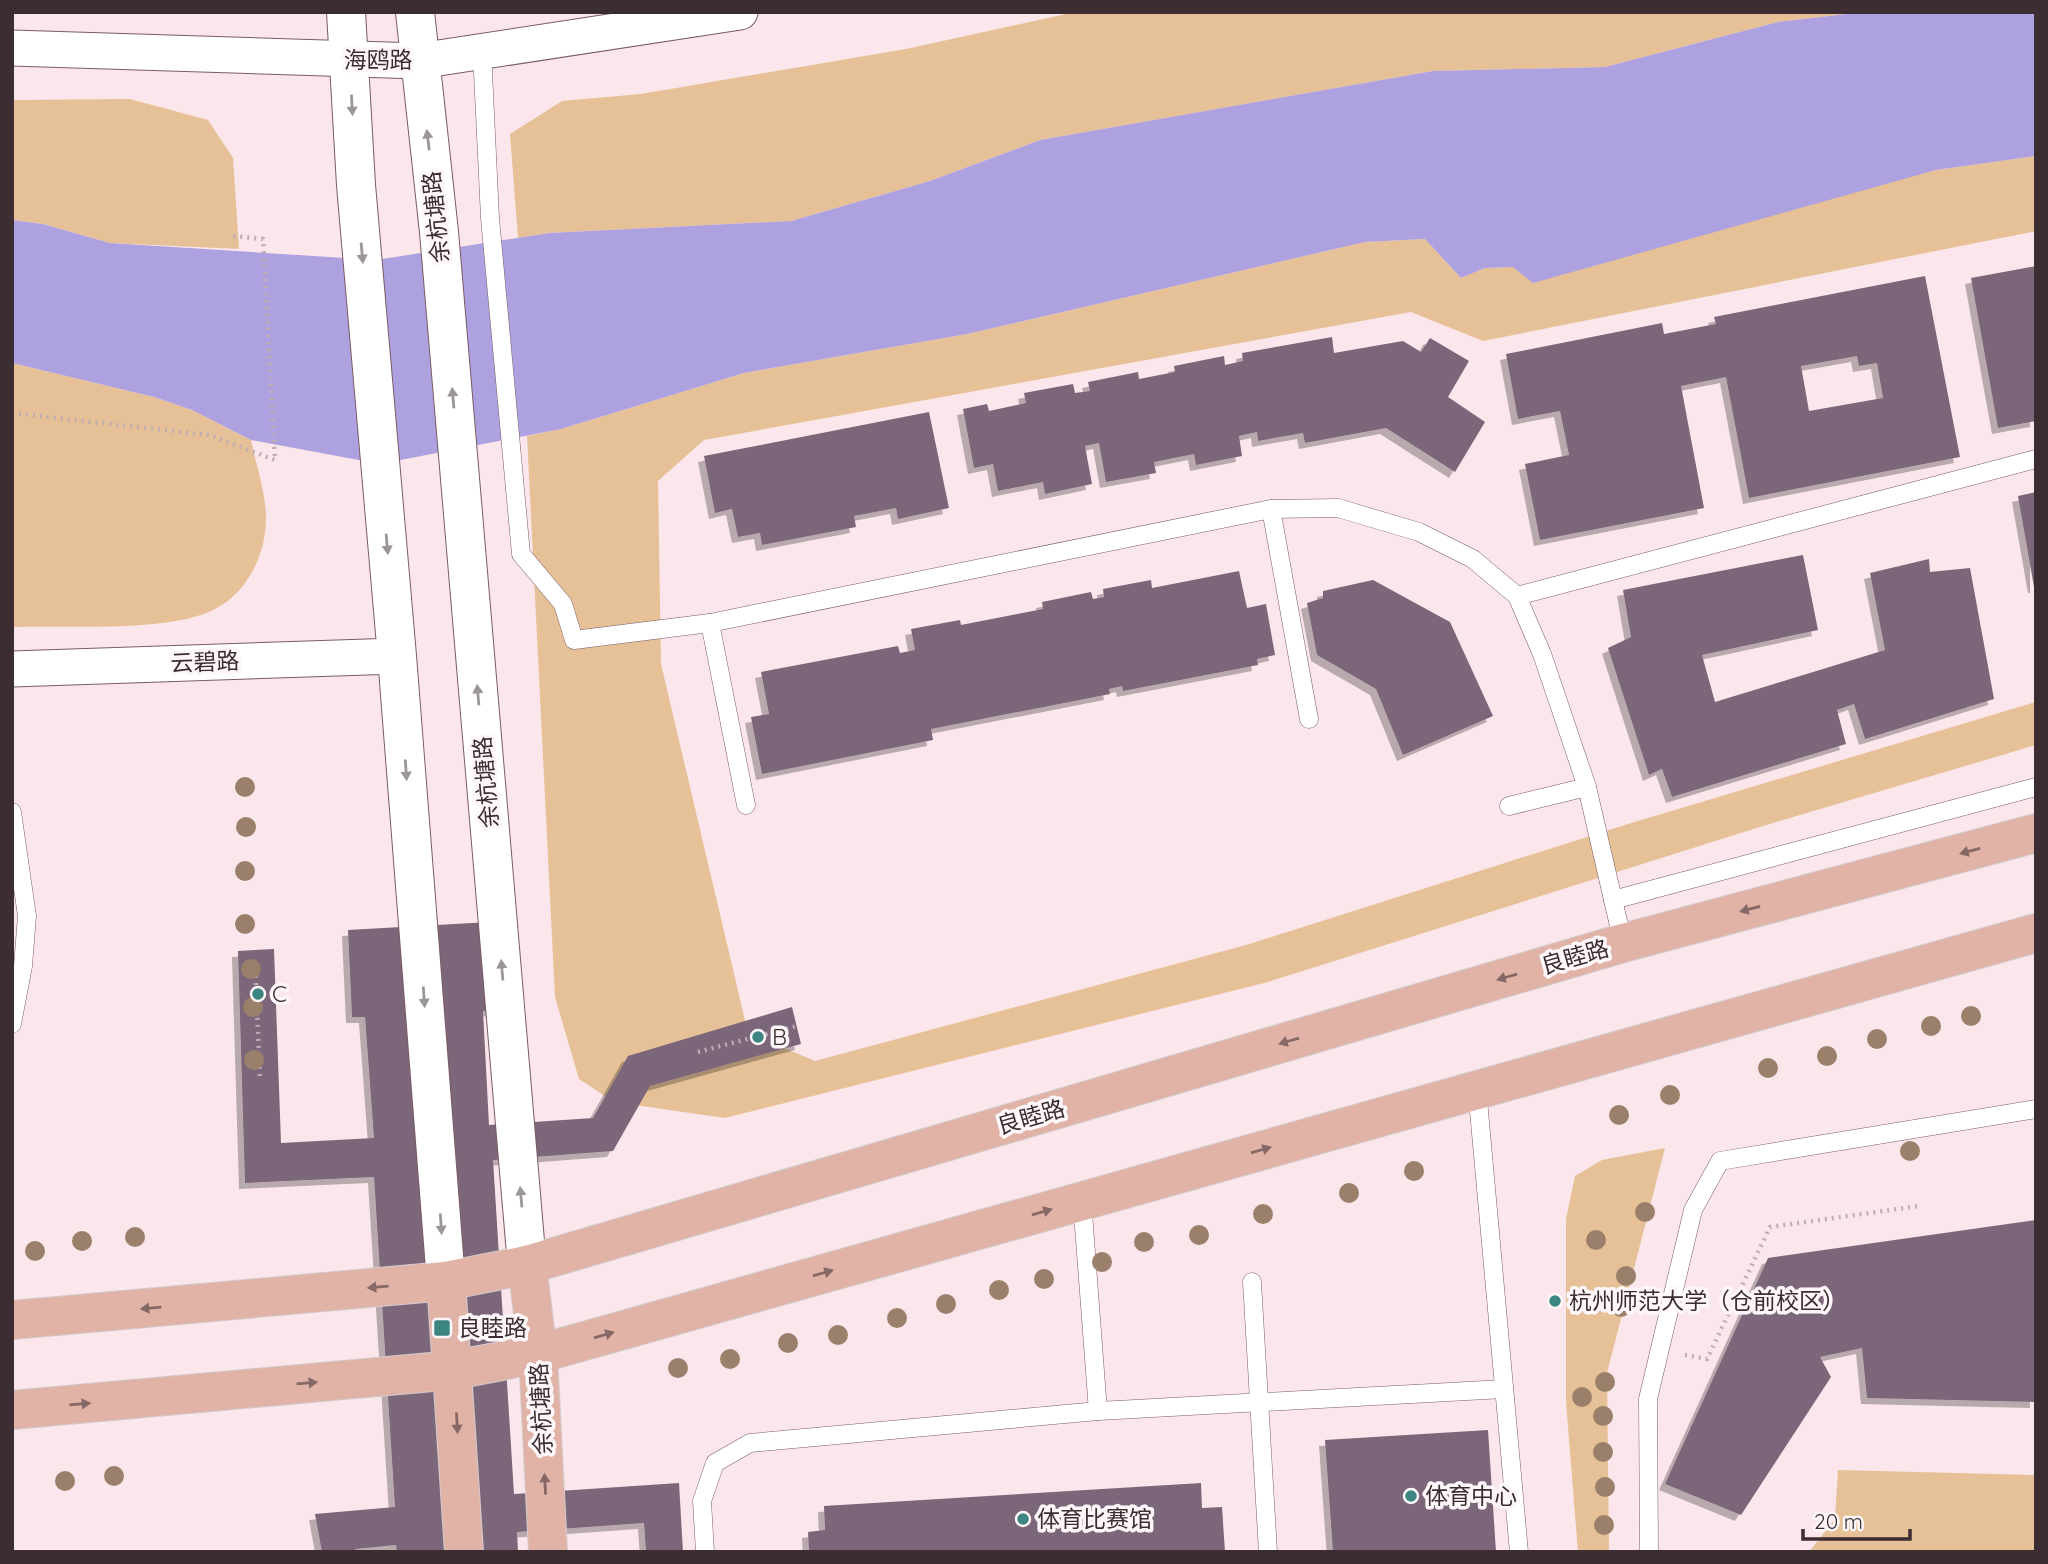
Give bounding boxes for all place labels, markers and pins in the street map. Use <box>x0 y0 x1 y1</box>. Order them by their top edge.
place label: C <box>272 979 287 1008</box>
marker: C <box>250 986 266 1002</box>
place label: B <box>772 1022 787 1051</box>
marker: B <box>750 1029 766 1045</box>
place label: 杭州师范大学（仓前校区） <box>1569 1286 1845 1315</box>
marker: 杭州师范大学（仓前校区） <box>1547 1293 1563 1309</box>
place label: 良睦路 <box>458 1313 527 1342</box>
marker: 良睦路 <box>432 1318 452 1338</box>
place label: 体育中心 <box>1425 1481 1517 1510</box>
marker: 体育中心 <box>1403 1488 1419 1504</box>
place label: 体育比赛馆 <box>1037 1504 1152 1533</box>
marker: 体育比赛馆 <box>1015 1511 1031 1527</box>

